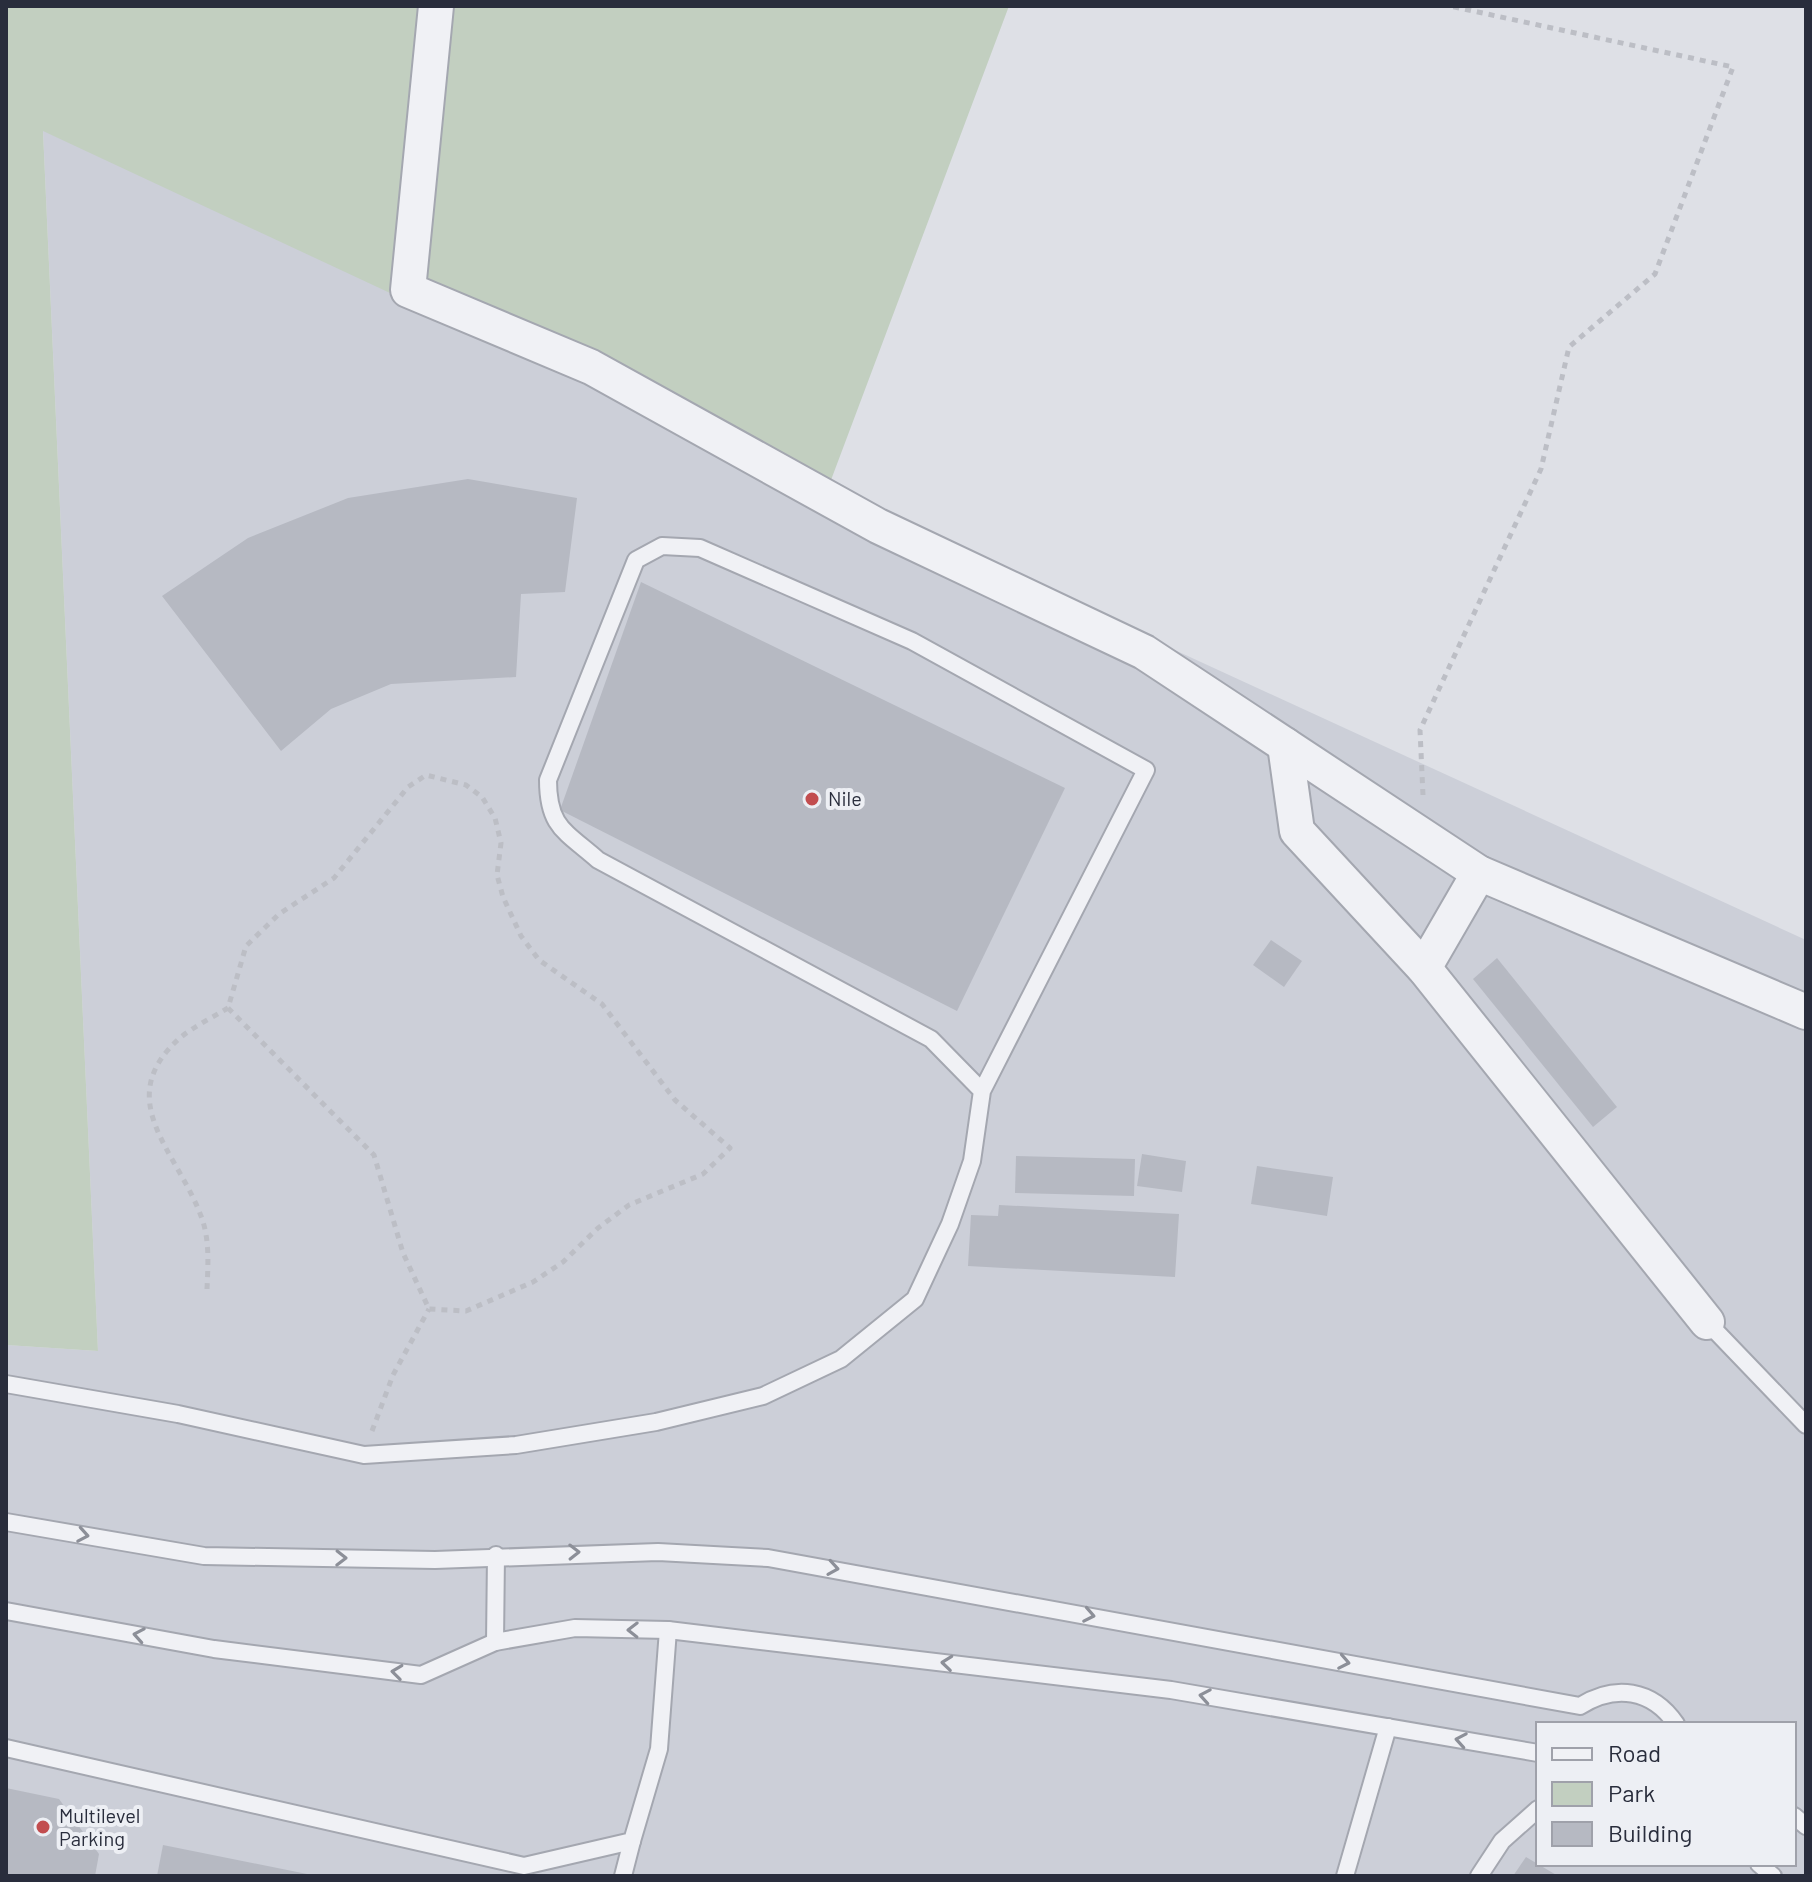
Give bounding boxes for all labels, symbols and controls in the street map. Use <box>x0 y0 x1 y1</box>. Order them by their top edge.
place label: Nile <box>828 786 862 810</box>
marker: Nile <box>803 790 821 808</box>
one-way arrow <box>76 1525 90 1542</box>
one-way arrow <box>568 1544 581 1561</box>
one-way arrow <box>335 1549 348 1567</box>
one-way arrow <box>826 1559 840 1576</box>
one-way arrow <box>1081 1606 1095 1623</box>
one-way arrow <box>626 1621 639 1638</box>
one-way arrow <box>132 1628 146 1645</box>
one-way arrow <box>1337 1653 1351 1670</box>
one-way arrow <box>940 1654 953 1671</box>
one-way arrow <box>390 1664 403 1681</box>
one-way arrow <box>1198 1688 1212 1705</box>
legend <box>1536 1722 1796 1866</box>
one-way arrow <box>1454 1732 1468 1749</box>
text: Road <box>1608 1738 1661 1767</box>
text: Park <box>1608 1778 1655 1807</box>
place label: Multilevel Parking <box>59 1803 140 1850</box>
marker: Multilevel Parking <box>34 1818 52 1836</box>
text: Building <box>1608 1818 1692 1847</box>

